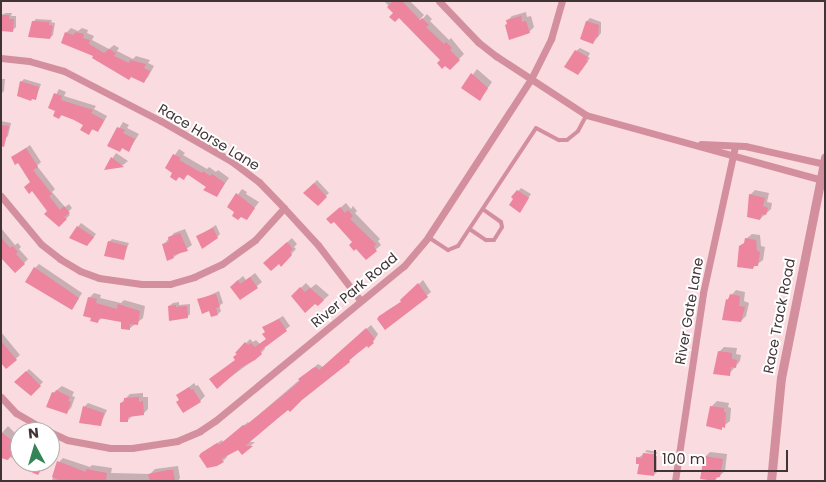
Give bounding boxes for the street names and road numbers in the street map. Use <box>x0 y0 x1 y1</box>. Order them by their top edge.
street label: Race Horse Lane <box>155 100 263 174</box>
street label: River Park Road <box>307 249 401 331</box>
street label: River Gate Lane <box>671 256 707 366</box>
street label: Race Track Road <box>760 257 798 375</box>

